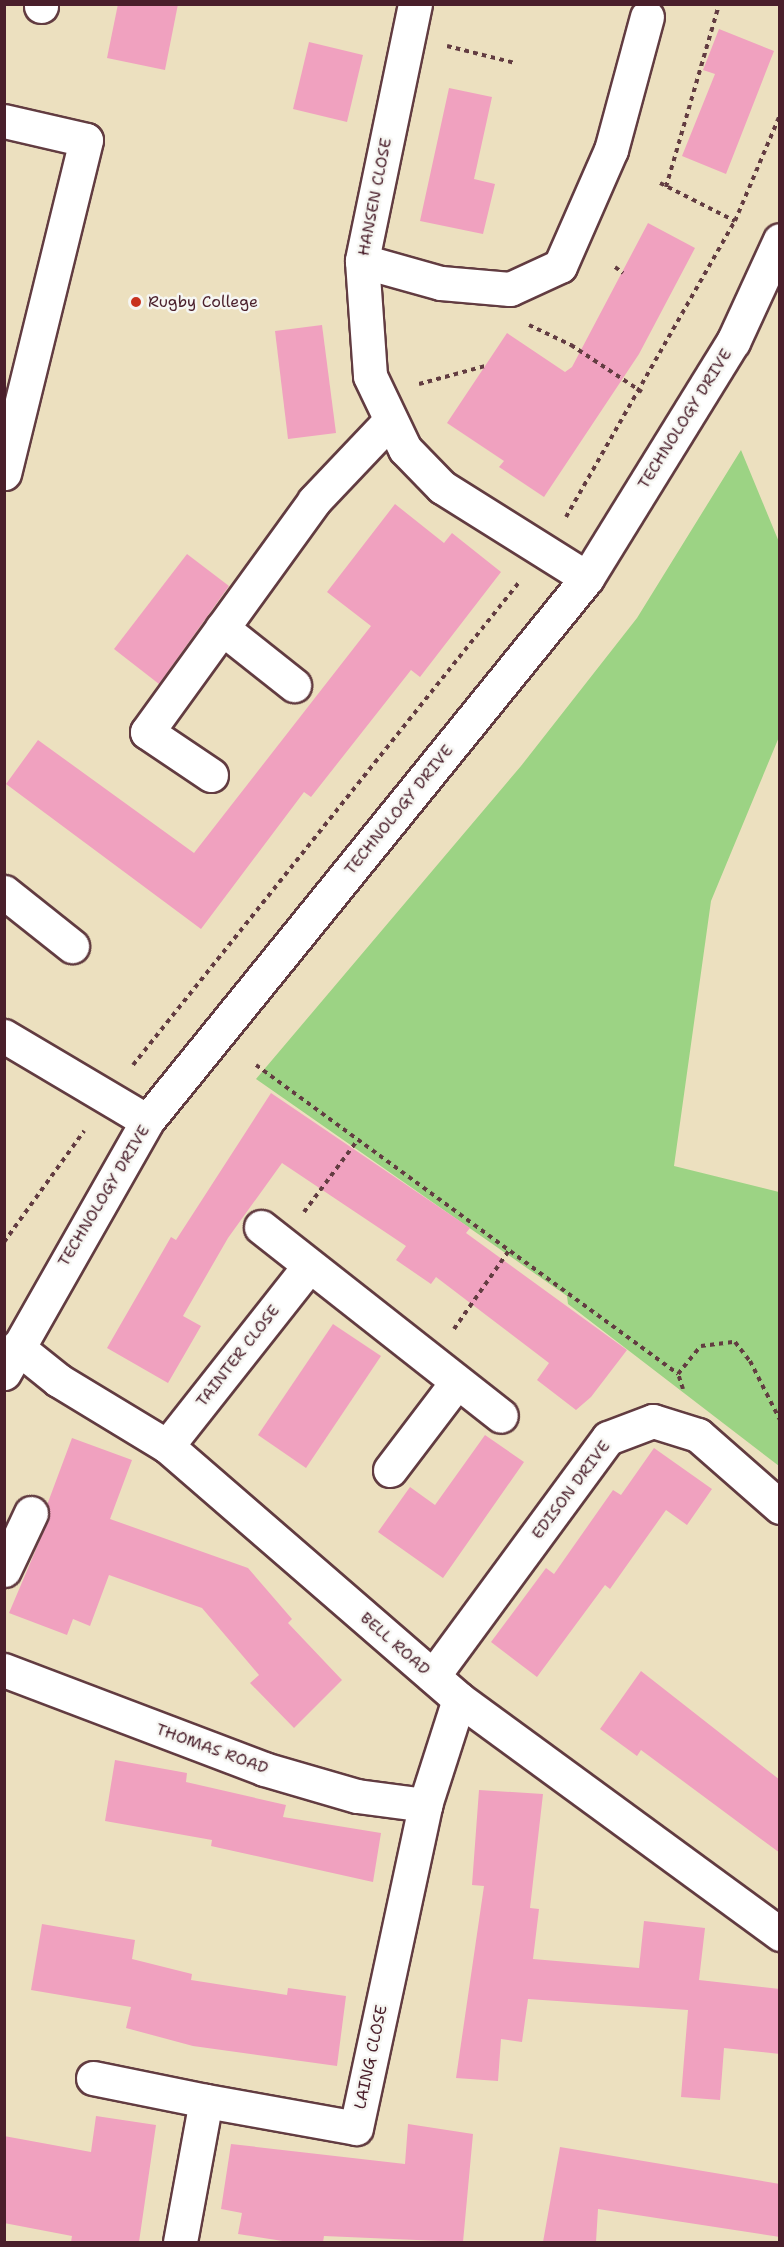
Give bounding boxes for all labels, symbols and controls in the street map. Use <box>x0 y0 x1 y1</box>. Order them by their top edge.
street label: HANSEN CLOSE <box>354 136 396 258</box>
place label: Rugby College <box>148 292 258 312</box>
marker: Rugby College <box>129 295 143 309</box>
street label: TECHNOLOGY DRIVE <box>634 345 736 493</box>
street label: TECHNOLOGY DRIVE <box>341 741 457 879</box>
street label: TECHNOLOGY DRIVE <box>54 1122 154 1270</box>
street label: TAINTER CLOSE <box>192 1301 284 1411</box>
street label: EDISON DRIVE <box>528 1437 614 1543</box>
street label: BELL ROAD <box>356 1608 434 1680</box>
street label: THOMAS ROAD <box>153 1720 271 1778</box>
street label: LAING CLOSE <box>351 2003 391 2111</box>

